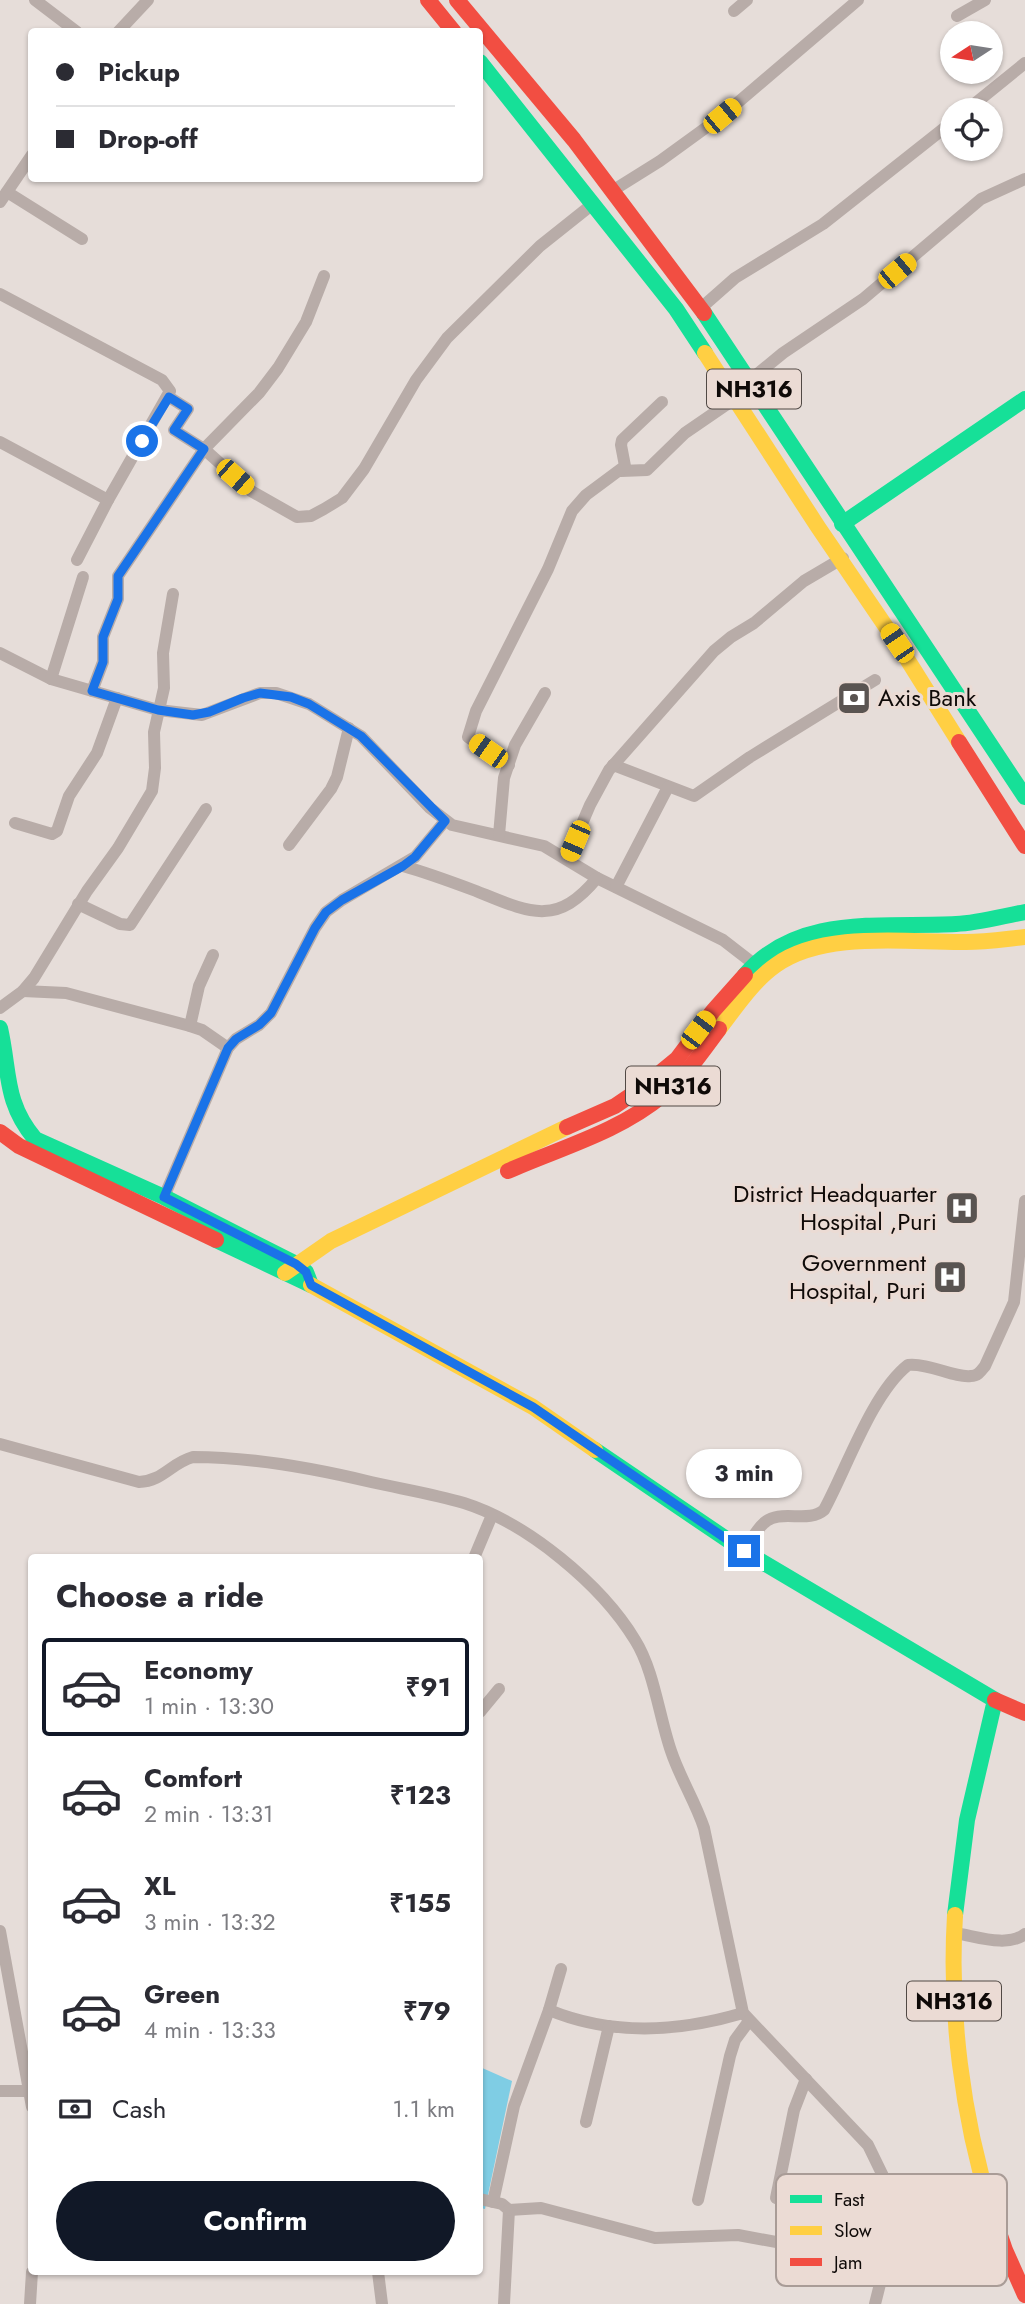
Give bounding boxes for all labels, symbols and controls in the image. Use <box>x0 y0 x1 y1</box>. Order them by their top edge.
north arrow <box>940 21 1003 84</box>
map controls <box>940 21 1003 161</box>
text: Pickup <box>98 53 180 91</box>
car <box>700 94 745 138</box>
button: locate <box>940 98 1003 161</box>
text: Drop-off <box>98 120 198 158</box>
car <box>875 249 920 293</box>
road number: NH316 <box>707 370 801 408</box>
route start <box>126 425 158 457</box>
car <box>213 455 258 499</box>
car <box>877 620 918 666</box>
bank icon: Axis Bank <box>835 679 873 717</box>
place label: Axis Bank <box>878 680 977 715</box>
car <box>465 730 512 772</box>
car <box>558 818 593 864</box>
car <box>677 1007 720 1053</box>
road number: NH316 <box>626 1066 720 1106</box>
place label: District Headquarter Hospital ,Puri <box>733 1176 938 1239</box>
hospital icon: District Headquarter Hospital ,Puri <box>943 1189 981 1227</box>
place label: Government Hospital, Puri <box>789 1245 926 1308</box>
hospital icon: Government Hospital, Puri <box>931 1258 969 1296</box>
callout: 3 min <box>686 1450 802 1498</box>
text: 3 min <box>714 1456 774 1490</box>
route end <box>728 1535 760 1567</box>
text: Choose a ride <box>56 1573 264 1619</box>
text: Economy <box>144 1651 253 1689</box>
icon: car <box>60 1656 123 1719</box>
text: ₹91 <box>405 1668 451 1706</box>
text: 1 min · 13:30 <box>144 1689 274 1723</box>
text: Comfort <box>144 1759 242 1797</box>
icon: car <box>60 1764 123 1827</box>
text: ₹123 <box>390 1776 451 1814</box>
text: 2 min · 13:31 <box>144 1797 273 1831</box>
text: XL <box>144 1867 176 1905</box>
icon: car <box>60 1872 123 1935</box>
text: ₹155 <box>389 1884 451 1922</box>
text: 3 min · 13:32 <box>144 1905 276 1939</box>
text: Green <box>144 1975 220 2013</box>
icon: car <box>60 1980 123 2043</box>
road number: NH316 <box>907 1982 1001 2020</box>
text: ₹79 <box>403 1992 451 2030</box>
text: 4 min · 13:33 <box>144 2013 276 2047</box>
icon: cash <box>56 2090 94 2128</box>
text: Cash <box>112 2090 166 2128</box>
text: 1.1 km <box>392 2092 455 2126</box>
legend <box>776 2174 1007 2286</box>
button: Confirm <box>56 2181 455 2261</box>
text: Fast <box>834 2186 865 2213</box>
text: Slow <box>834 2217 872 2244</box>
text: Jam <box>831 2249 863 2276</box>

